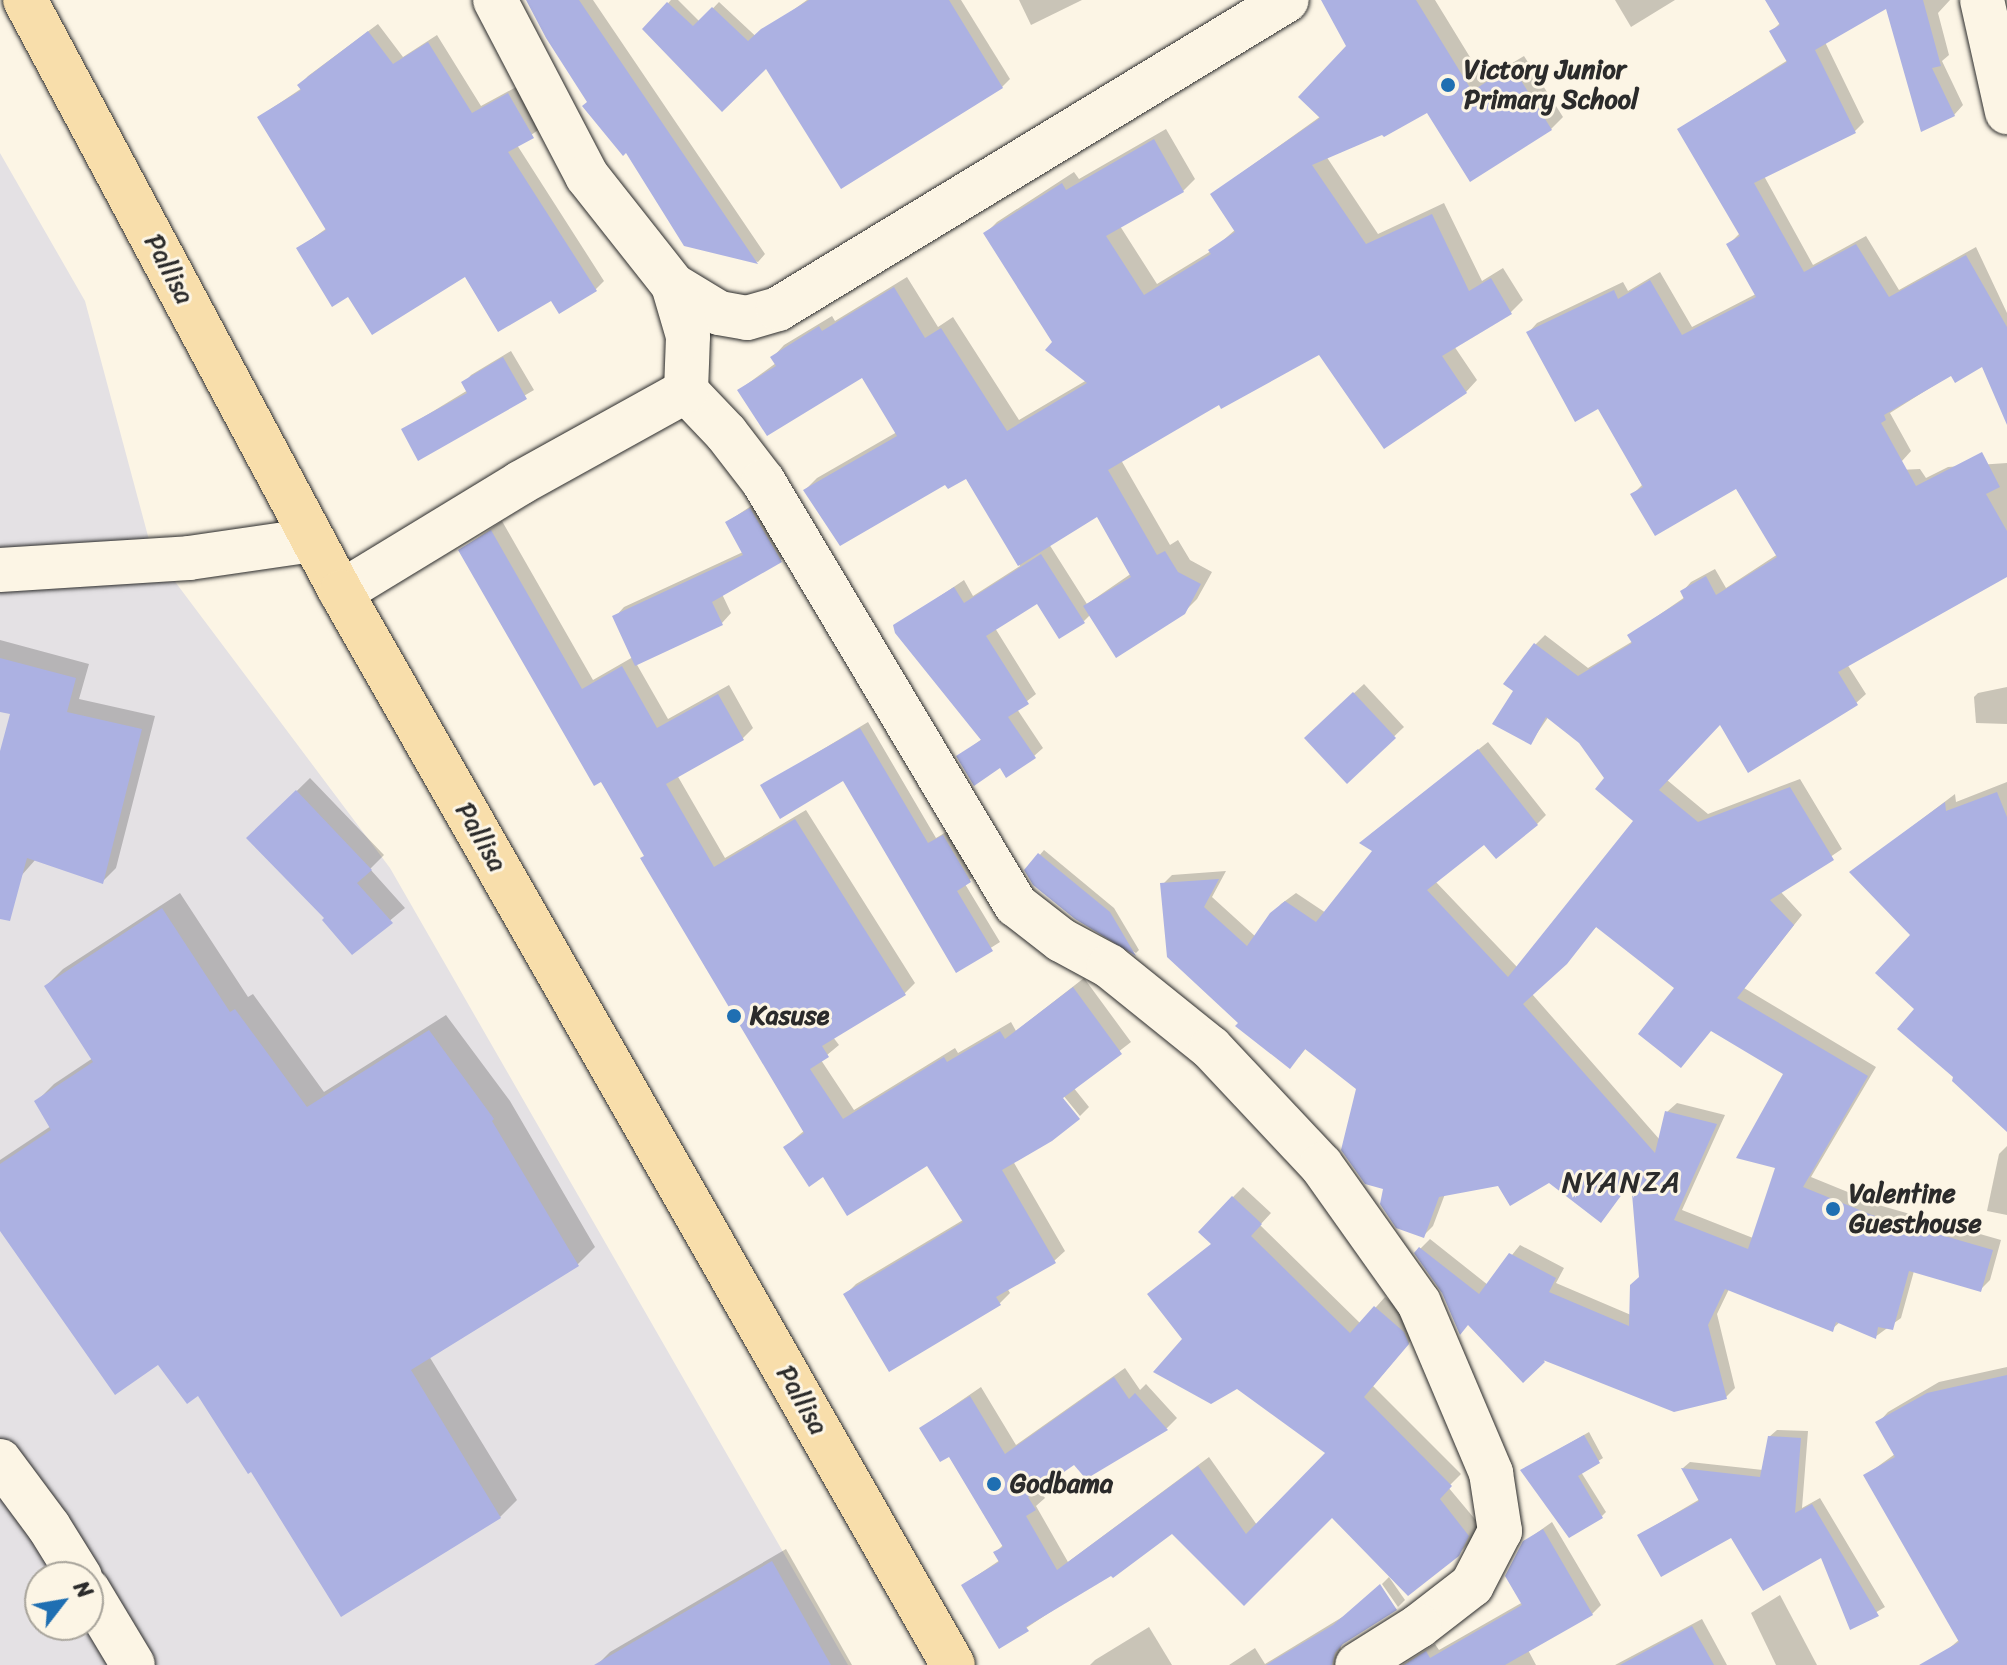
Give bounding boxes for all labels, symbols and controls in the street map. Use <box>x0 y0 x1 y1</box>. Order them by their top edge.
place label: Victory Junior Primary School <box>1464 54 1638 116</box>
marker: Victory Junior Primary School <box>1439 76 1457 94</box>
street label: Pallisa <box>138 229 200 309</box>
street label: Pallisa <box>449 797 513 877</box>
place label: Kasuse <box>750 1000 829 1032</box>
marker: Kasuse <box>725 1007 743 1025</box>
district label: NYANZA <box>1562 1164 1682 1200</box>
place label: Valentine Guesthouse <box>1849 1178 1982 1240</box>
marker: Valentine Guesthouse <box>1824 1200 1842 1218</box>
street label: Pallisa <box>770 1360 834 1440</box>
place label: Godbama <box>1010 1468 1113 1500</box>
marker: Godbama <box>985 1475 1003 1493</box>
north arrow <box>24 1561 104 1641</box>
text: N <box>63 1573 104 1606</box>

